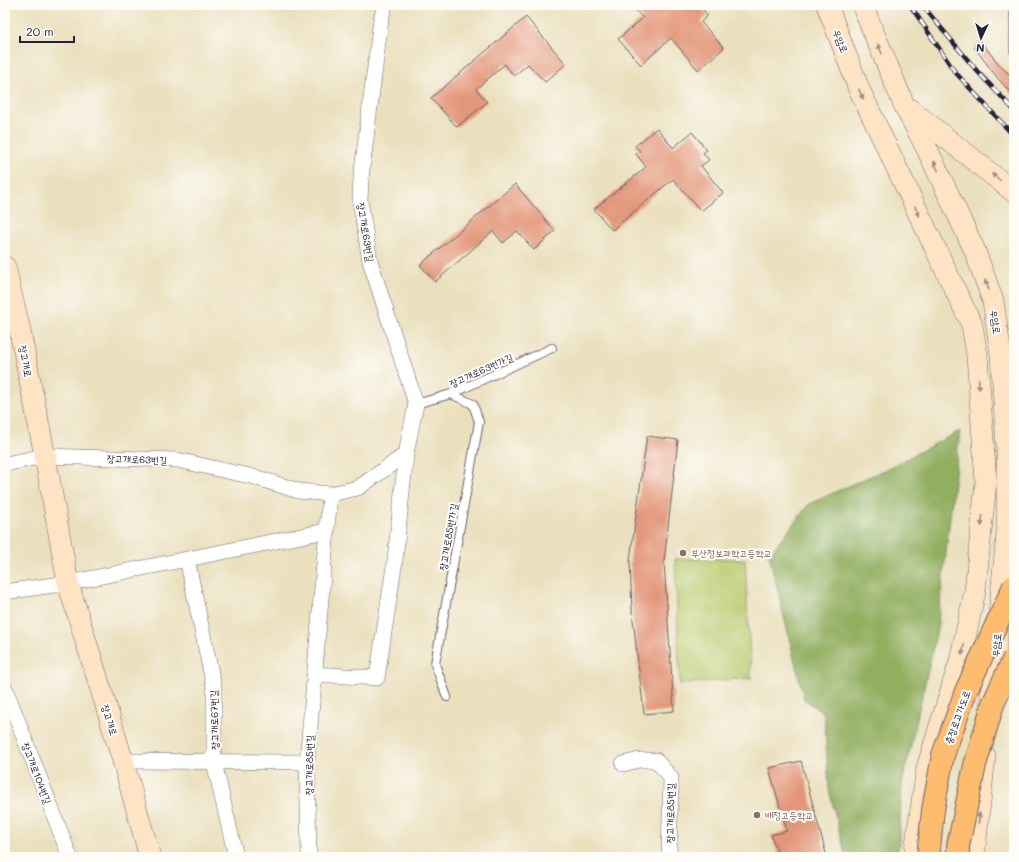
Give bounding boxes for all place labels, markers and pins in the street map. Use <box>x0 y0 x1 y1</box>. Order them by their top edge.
place label: 부산정보과학고등학교 <box>691 546 771 560</box>
marker: 부산정보과학고등학교 <box>678 548 688 558</box>
place label: 배정고등학교 <box>765 808 813 822</box>
marker: 배정고등학교 <box>752 810 762 820</box>

